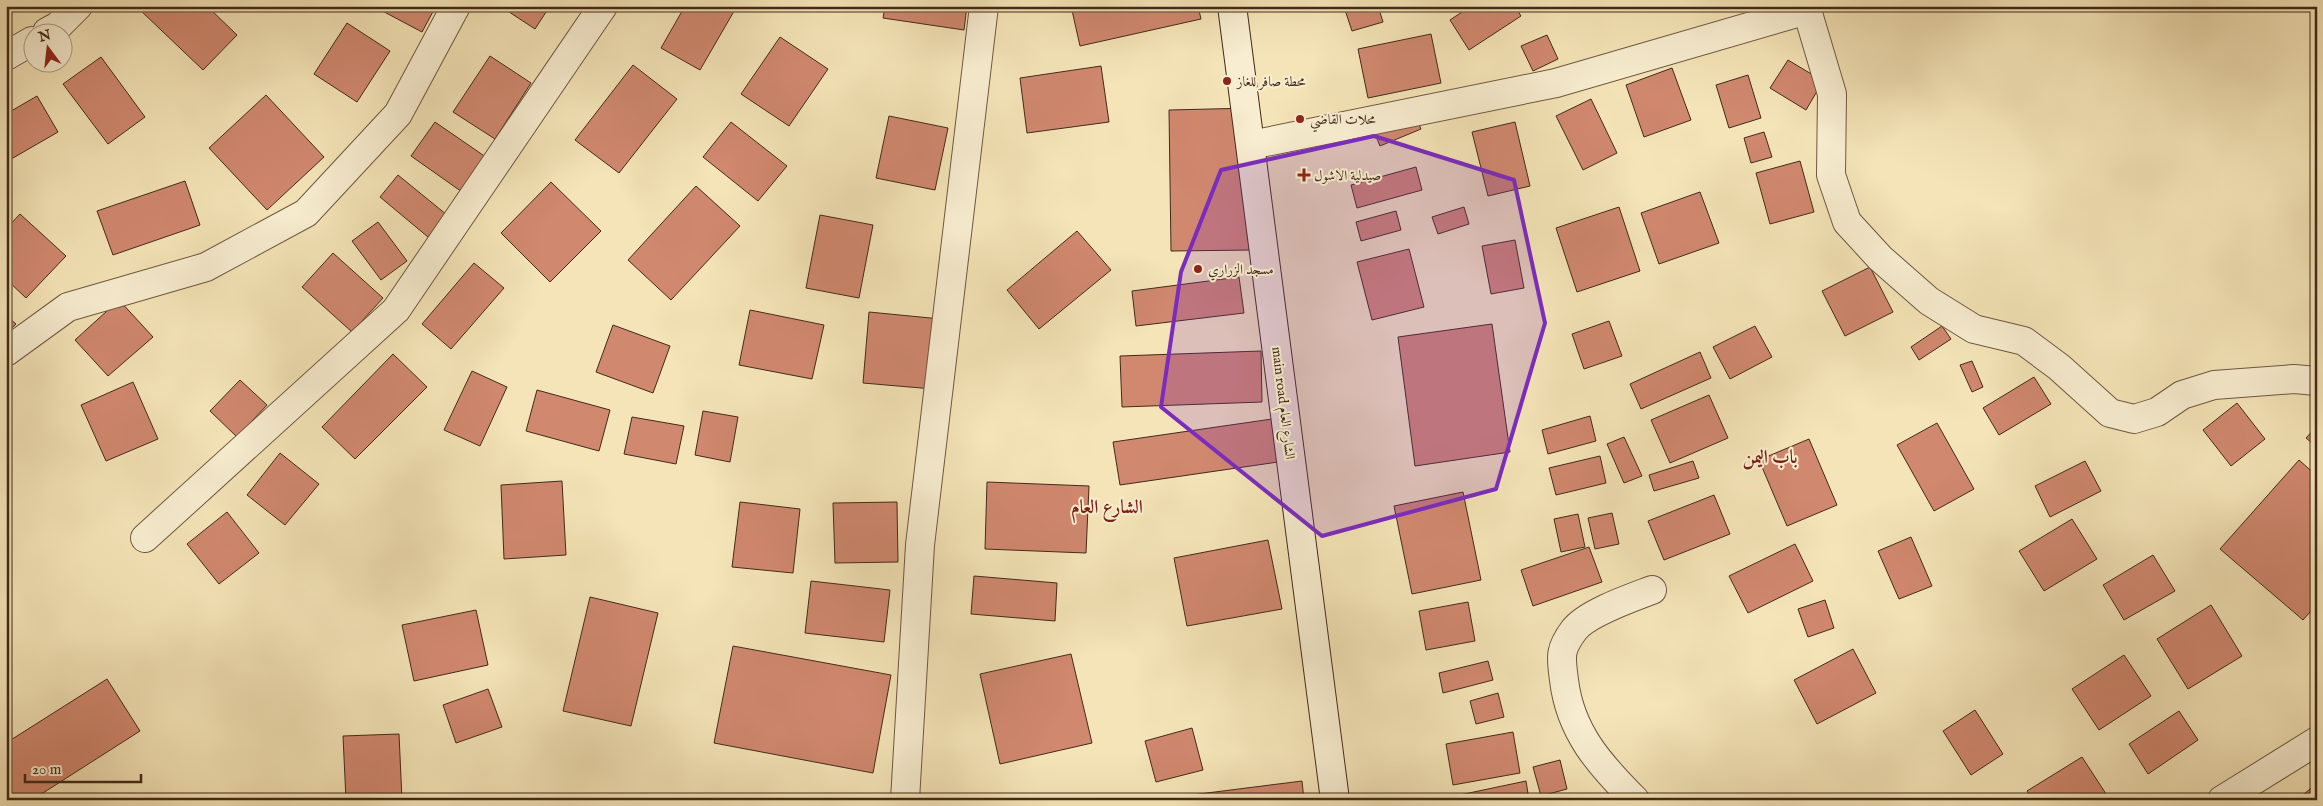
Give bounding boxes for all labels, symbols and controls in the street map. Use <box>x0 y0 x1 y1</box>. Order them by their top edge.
north arrow <box>22 22 72 72</box>
text: N <box>36 26 53 47</box>
place label: محطة صافر للغاز <box>1235 73 1306 91</box>
marker: محطة صافر للغاز <box>1221 75 1233 87</box>
place label: محلات القاضي <box>1310 111 1376 133</box>
marker: محلات القاضي <box>1294 113 1306 125</box>
place label: صيدلية الاشول <box>1314 167 1381 185</box>
marker: صيدلية الاشول <box>1298 169 1310 181</box>
place label: مسجد الزراري <box>1208 261 1274 281</box>
marker: مسجد الزراري <box>1192 263 1204 275</box>
street label: main road الشارع العام <box>1264 346 1299 461</box>
district label: باب اليمن <box>1742 446 1798 470</box>
district label: الشارع العام <box>1071 496 1143 524</box>
scale bar <box>25 751 141 783</box>
text: 20 m <box>32 760 62 779</box>

